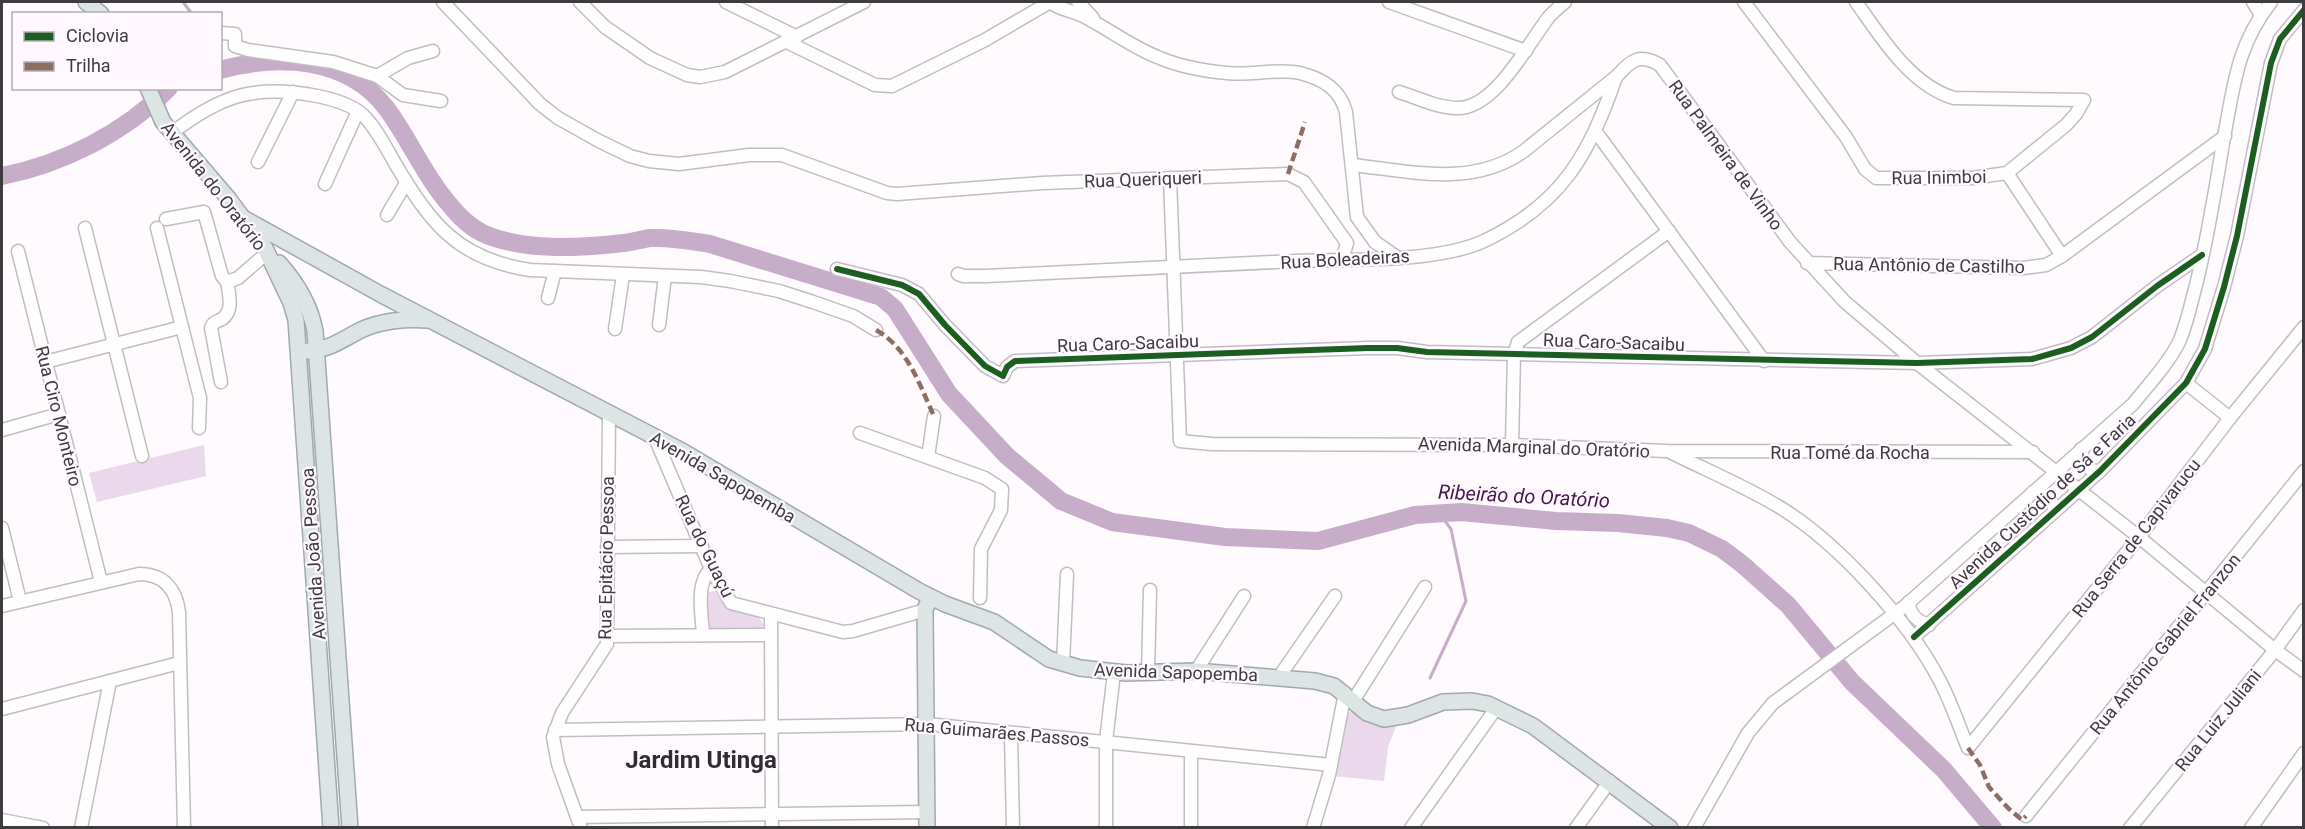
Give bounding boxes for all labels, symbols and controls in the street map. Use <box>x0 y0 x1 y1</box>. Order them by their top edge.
legend <box>12 12 222 90</box>
text: Ciclovia <box>66 25 129 46</box>
text: Trilha <box>66 55 111 76</box>
street label: Rua Palmeira de Vinho <box>1664 76 1788 234</box>
street label: Avenida do Oratório <box>157 117 271 255</box>
street label: Rua Queriqueri <box>1084 166 1202 192</box>
street label: Rua Inimboi <box>1891 166 1987 188</box>
street label: Rua Boleadeiras <box>1280 245 1410 273</box>
street label: Rua Antônio de Castilho <box>1833 253 2025 277</box>
street label: Rua Caro-Sacaibu <box>1543 329 1685 355</box>
street label: Rua Caro-Sacaibu <box>1057 330 1199 356</box>
street label: Rua Ciro Monteiro <box>31 344 87 488</box>
street label: Avenida Custódio de Sá e Faria <box>1944 409 2140 593</box>
street label: Avenida Sapopemba <box>647 427 799 527</box>
street label: Avenida Marginal do Oratório <box>1418 432 1650 462</box>
street label: Rua Tomé da Rocha <box>1770 442 1930 463</box>
street label: Rua Serra de Capivarucu <box>2068 455 2204 621</box>
street label: Avenida João Pessoa <box>297 467 329 641</box>
street label: Rua Epitácio Pessoa <box>594 476 618 640</box>
water label: Ribeirão do Oratório <box>1438 480 1610 512</box>
street label: Rua do Guaçú <box>671 491 739 601</box>
street label: Rua Antônio Gabriel Franzon <box>2085 549 2245 739</box>
street label: Avenida Sapopemba <box>1093 659 1259 685</box>
street label: Rua Luiz Juliani <box>2171 665 2265 775</box>
street label: Rua Guimarães Passos <box>904 713 1090 751</box>
district label: Jardim Utinga <box>625 746 777 774</box>

